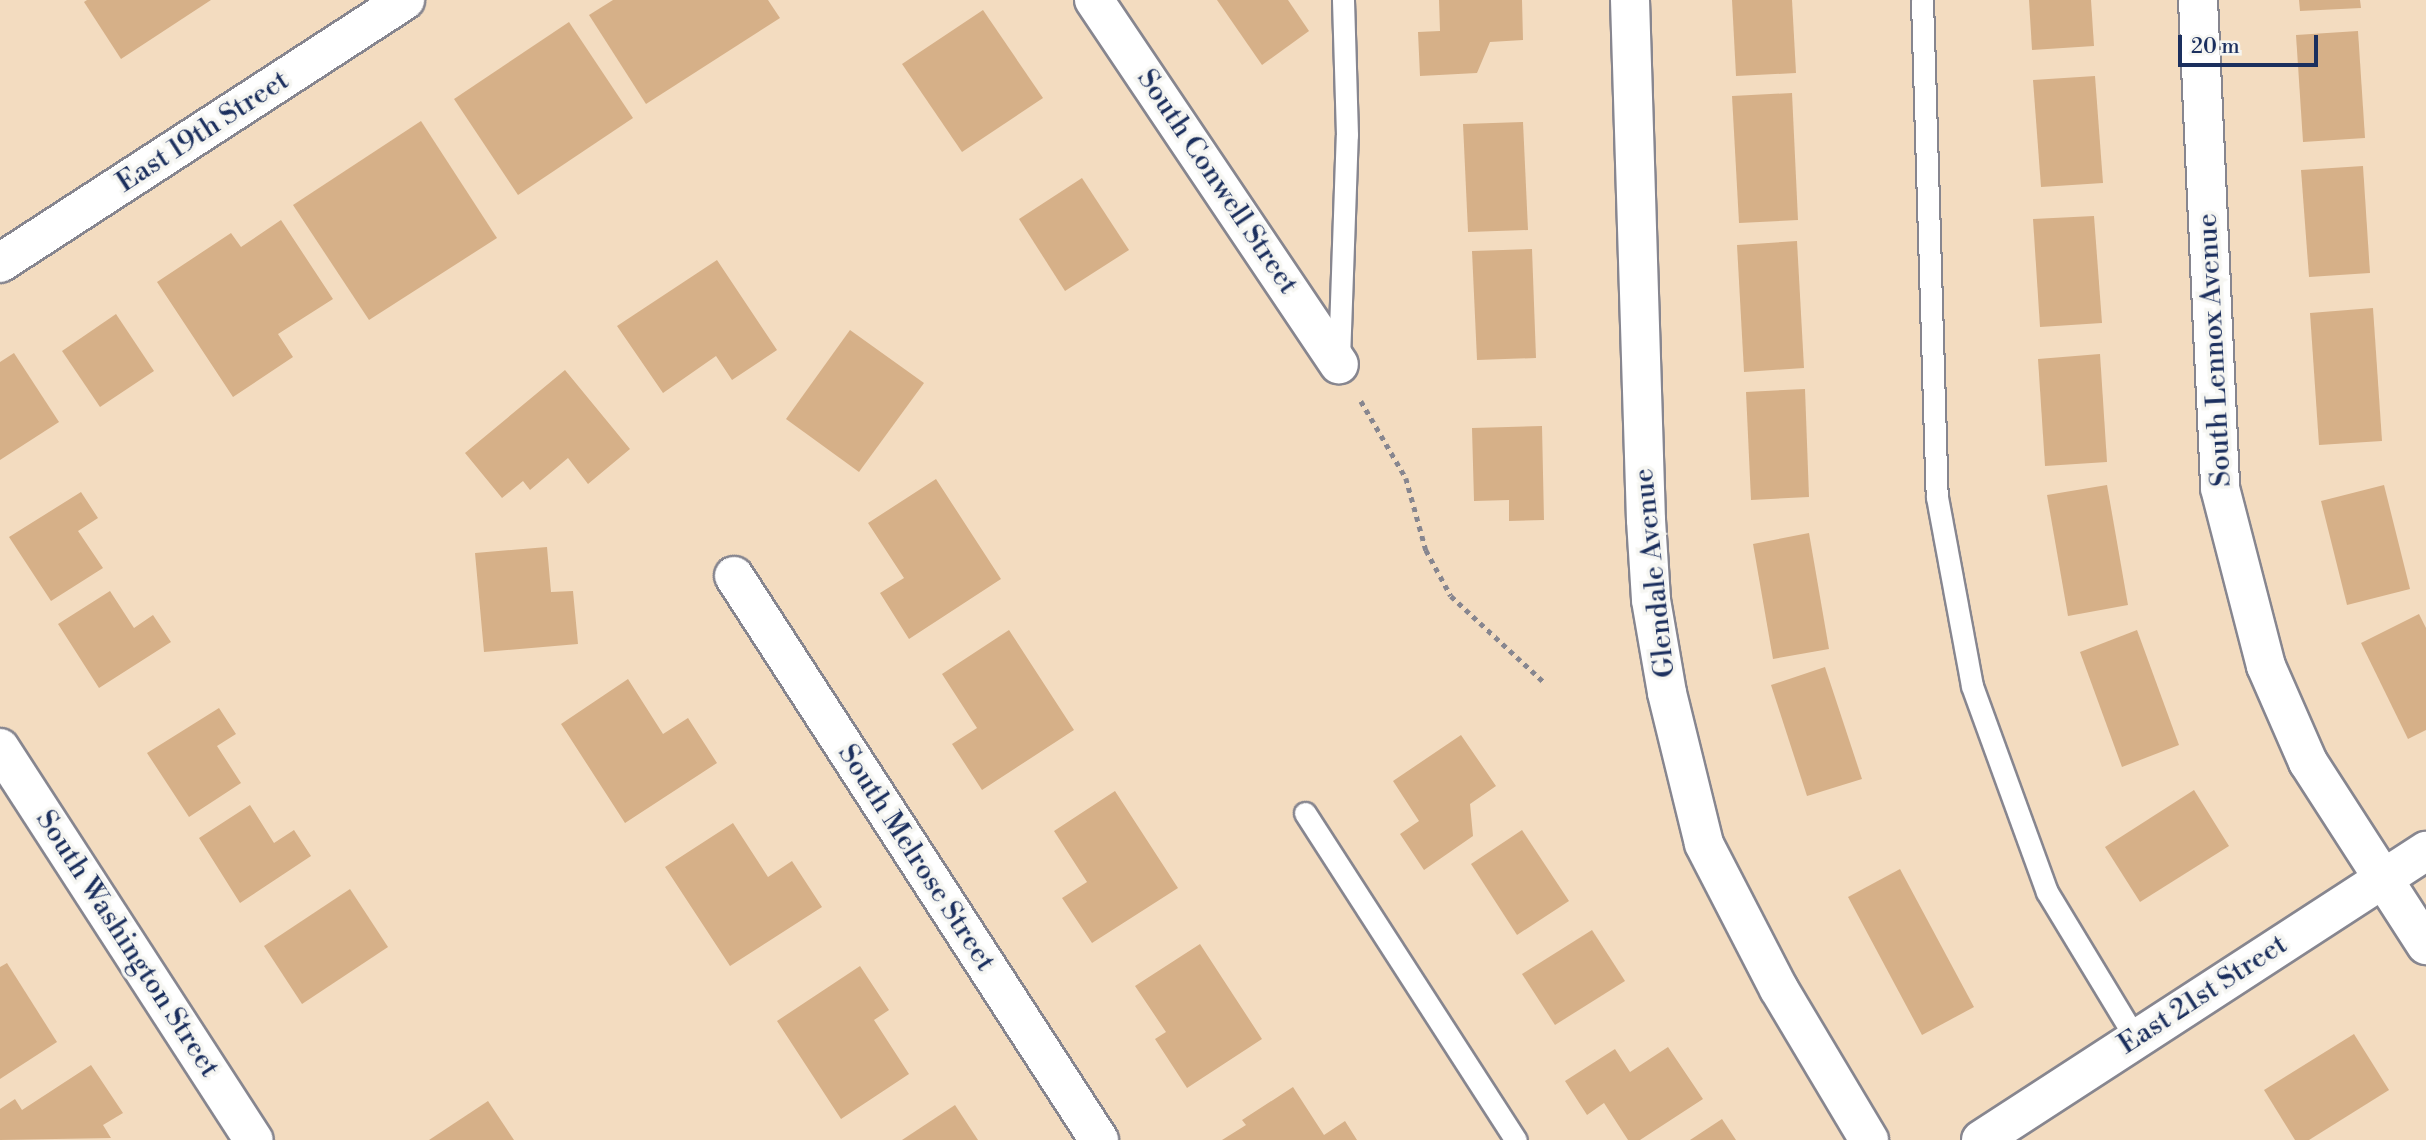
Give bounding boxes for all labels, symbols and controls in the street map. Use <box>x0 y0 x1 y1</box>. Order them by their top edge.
scale bar <box>2181 21 2321 65</box>
text: 20 m <box>2191 34 2240 60</box>
street label: South Conwell Street <box>1129 63 1305 301</box>
street label: East 19th Street <box>111 64 295 200</box>
street label: South Lennox Avenue <box>2191 212 2239 488</box>
street label: Glendale Avenue <box>1627 467 1683 679</box>
street label: South Melrose Street <box>830 738 1002 978</box>
street label: South Washington Street <box>28 804 226 1084</box>
street label: East 21st Street <box>2112 928 2294 1062</box>

